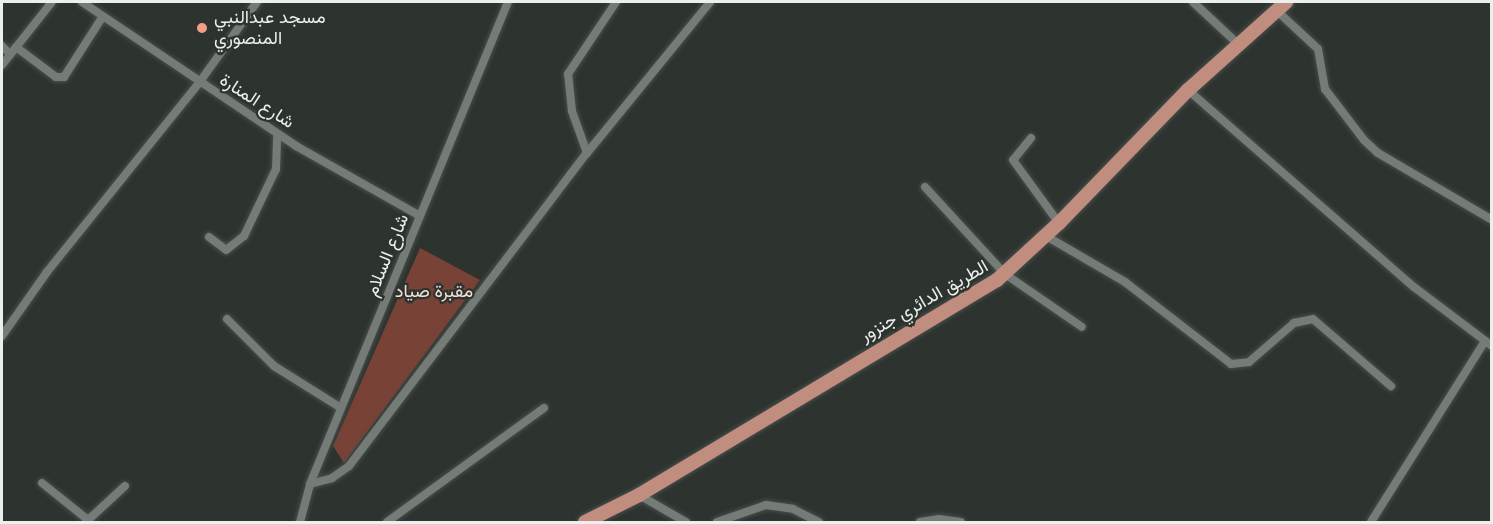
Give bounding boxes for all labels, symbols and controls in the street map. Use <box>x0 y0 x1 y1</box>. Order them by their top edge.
place label: مسجد عبدالنبي المنصوري <box>214 7 326 50</box>
marker: مسجد عبدالنبي المنصوري <box>195 21 209 35</box>
street label: شارع المنارة <box>216 69 298 133</box>
street label: شارع السلام <box>361 211 413 299</box>
street label: الطريق الدائري جنزور <box>856 255 992 347</box>
park label: مقبرة صياد <box>395 280 473 302</box>

